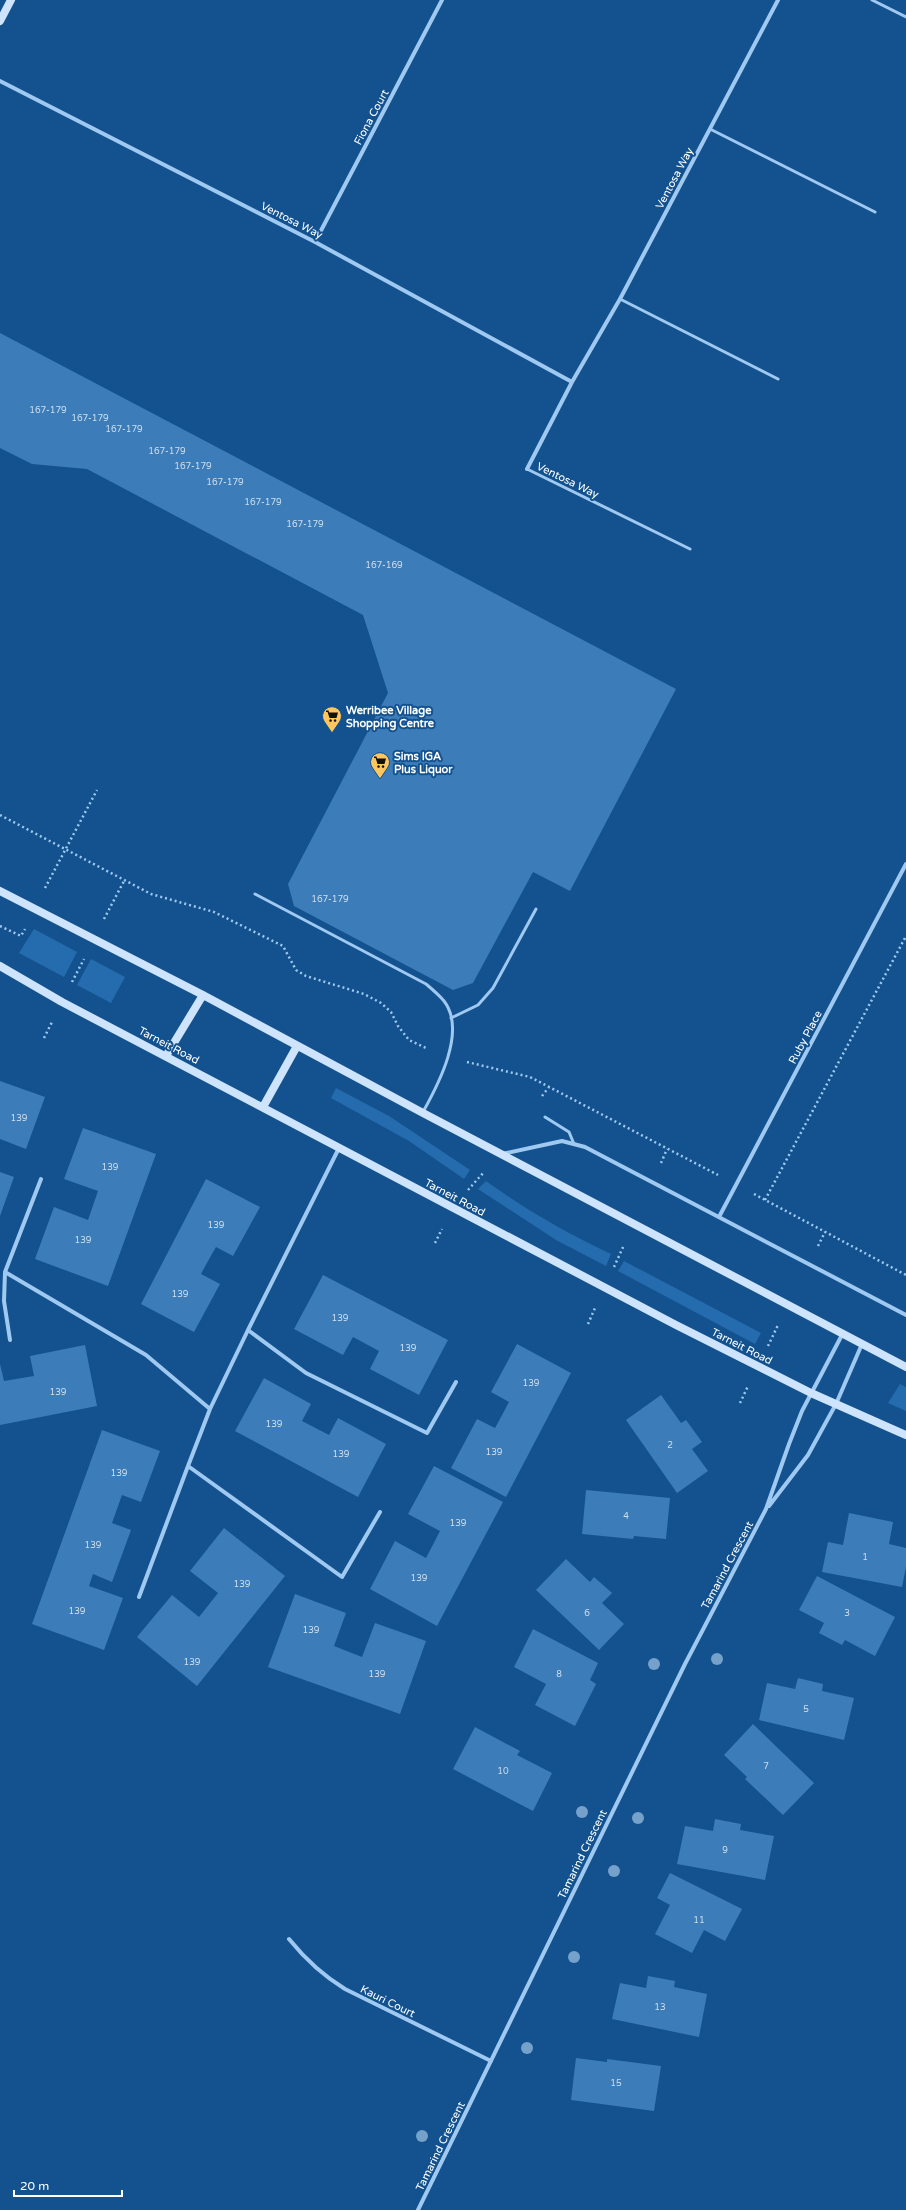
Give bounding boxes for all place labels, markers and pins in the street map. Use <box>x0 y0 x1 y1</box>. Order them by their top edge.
place label: Werribee Village Shopping Centre <box>346 704 435 731</box>
supermarket icon: Werribee Village Shopping Centre <box>321 705 343 733</box>
place label: Sims IGA Plus Liquor <box>394 750 453 777</box>
supermarket icon: Sims IGA Plus Liquor <box>369 751 391 779</box>

